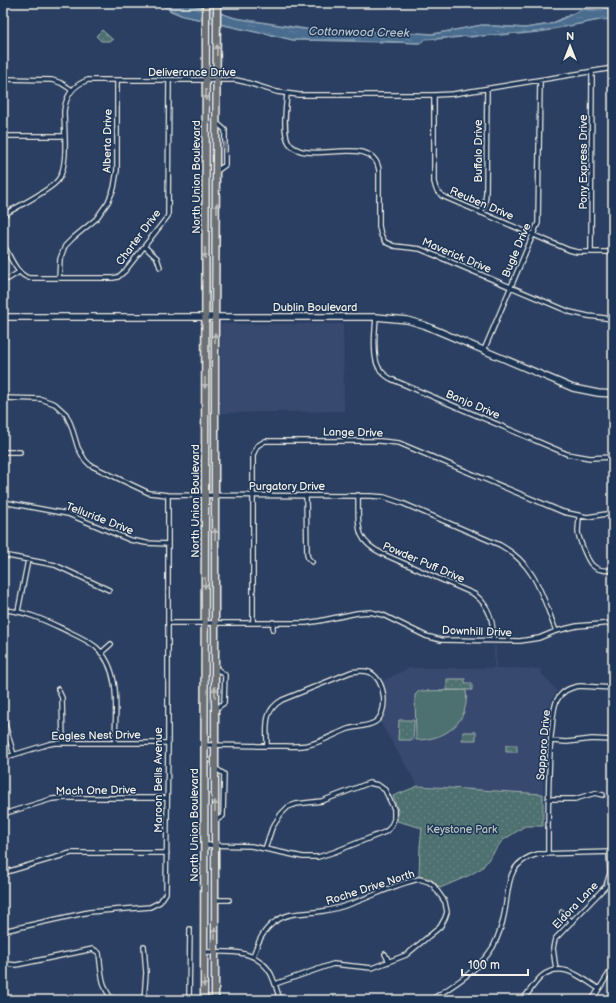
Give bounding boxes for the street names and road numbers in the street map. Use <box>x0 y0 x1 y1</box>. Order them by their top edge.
street label: Deliverance Drive <box>148 66 237 79</box>
street label: Alberta Drive <box>100 108 115 173</box>
street label: Pony Express Drive <box>577 114 590 209</box>
street label: Buffalo Drive <box>472 119 485 182</box>
street label: North Union Boulevard <box>190 120 203 234</box>
street label: Reuben Drive <box>448 184 516 223</box>
street label: Charter Drive <box>113 206 164 268</box>
street label: Bugle Drive <box>499 221 534 279</box>
street label: Maverick Drive <box>420 235 494 276</box>
street label: Dublin Boulevard <box>273 301 357 314</box>
street label: Banjo Drive <box>444 387 502 422</box>
street label: Lange Drive <box>323 425 384 440</box>
street label: North Union Boulevard <box>189 444 202 558</box>
street label: Purgatory Drive <box>249 480 326 493</box>
street label: Telluride Drive <box>64 500 136 537</box>
street label: Powder Puff Drive <box>381 539 467 586</box>
street label: Downhill Drive <box>442 624 513 639</box>
street label: Sapporo Drive <box>534 709 553 781</box>
street label: Maroon Bells Avenue <box>152 727 165 833</box>
street label: Eagles Nest Drive <box>51 728 141 743</box>
street label: North Union Boulevard <box>188 768 201 882</box>
street label: Mach One Drive <box>56 783 137 798</box>
street label: Roche Drive North <box>324 867 416 908</box>
street label: Eldora Lane <box>550 879 601 931</box>

